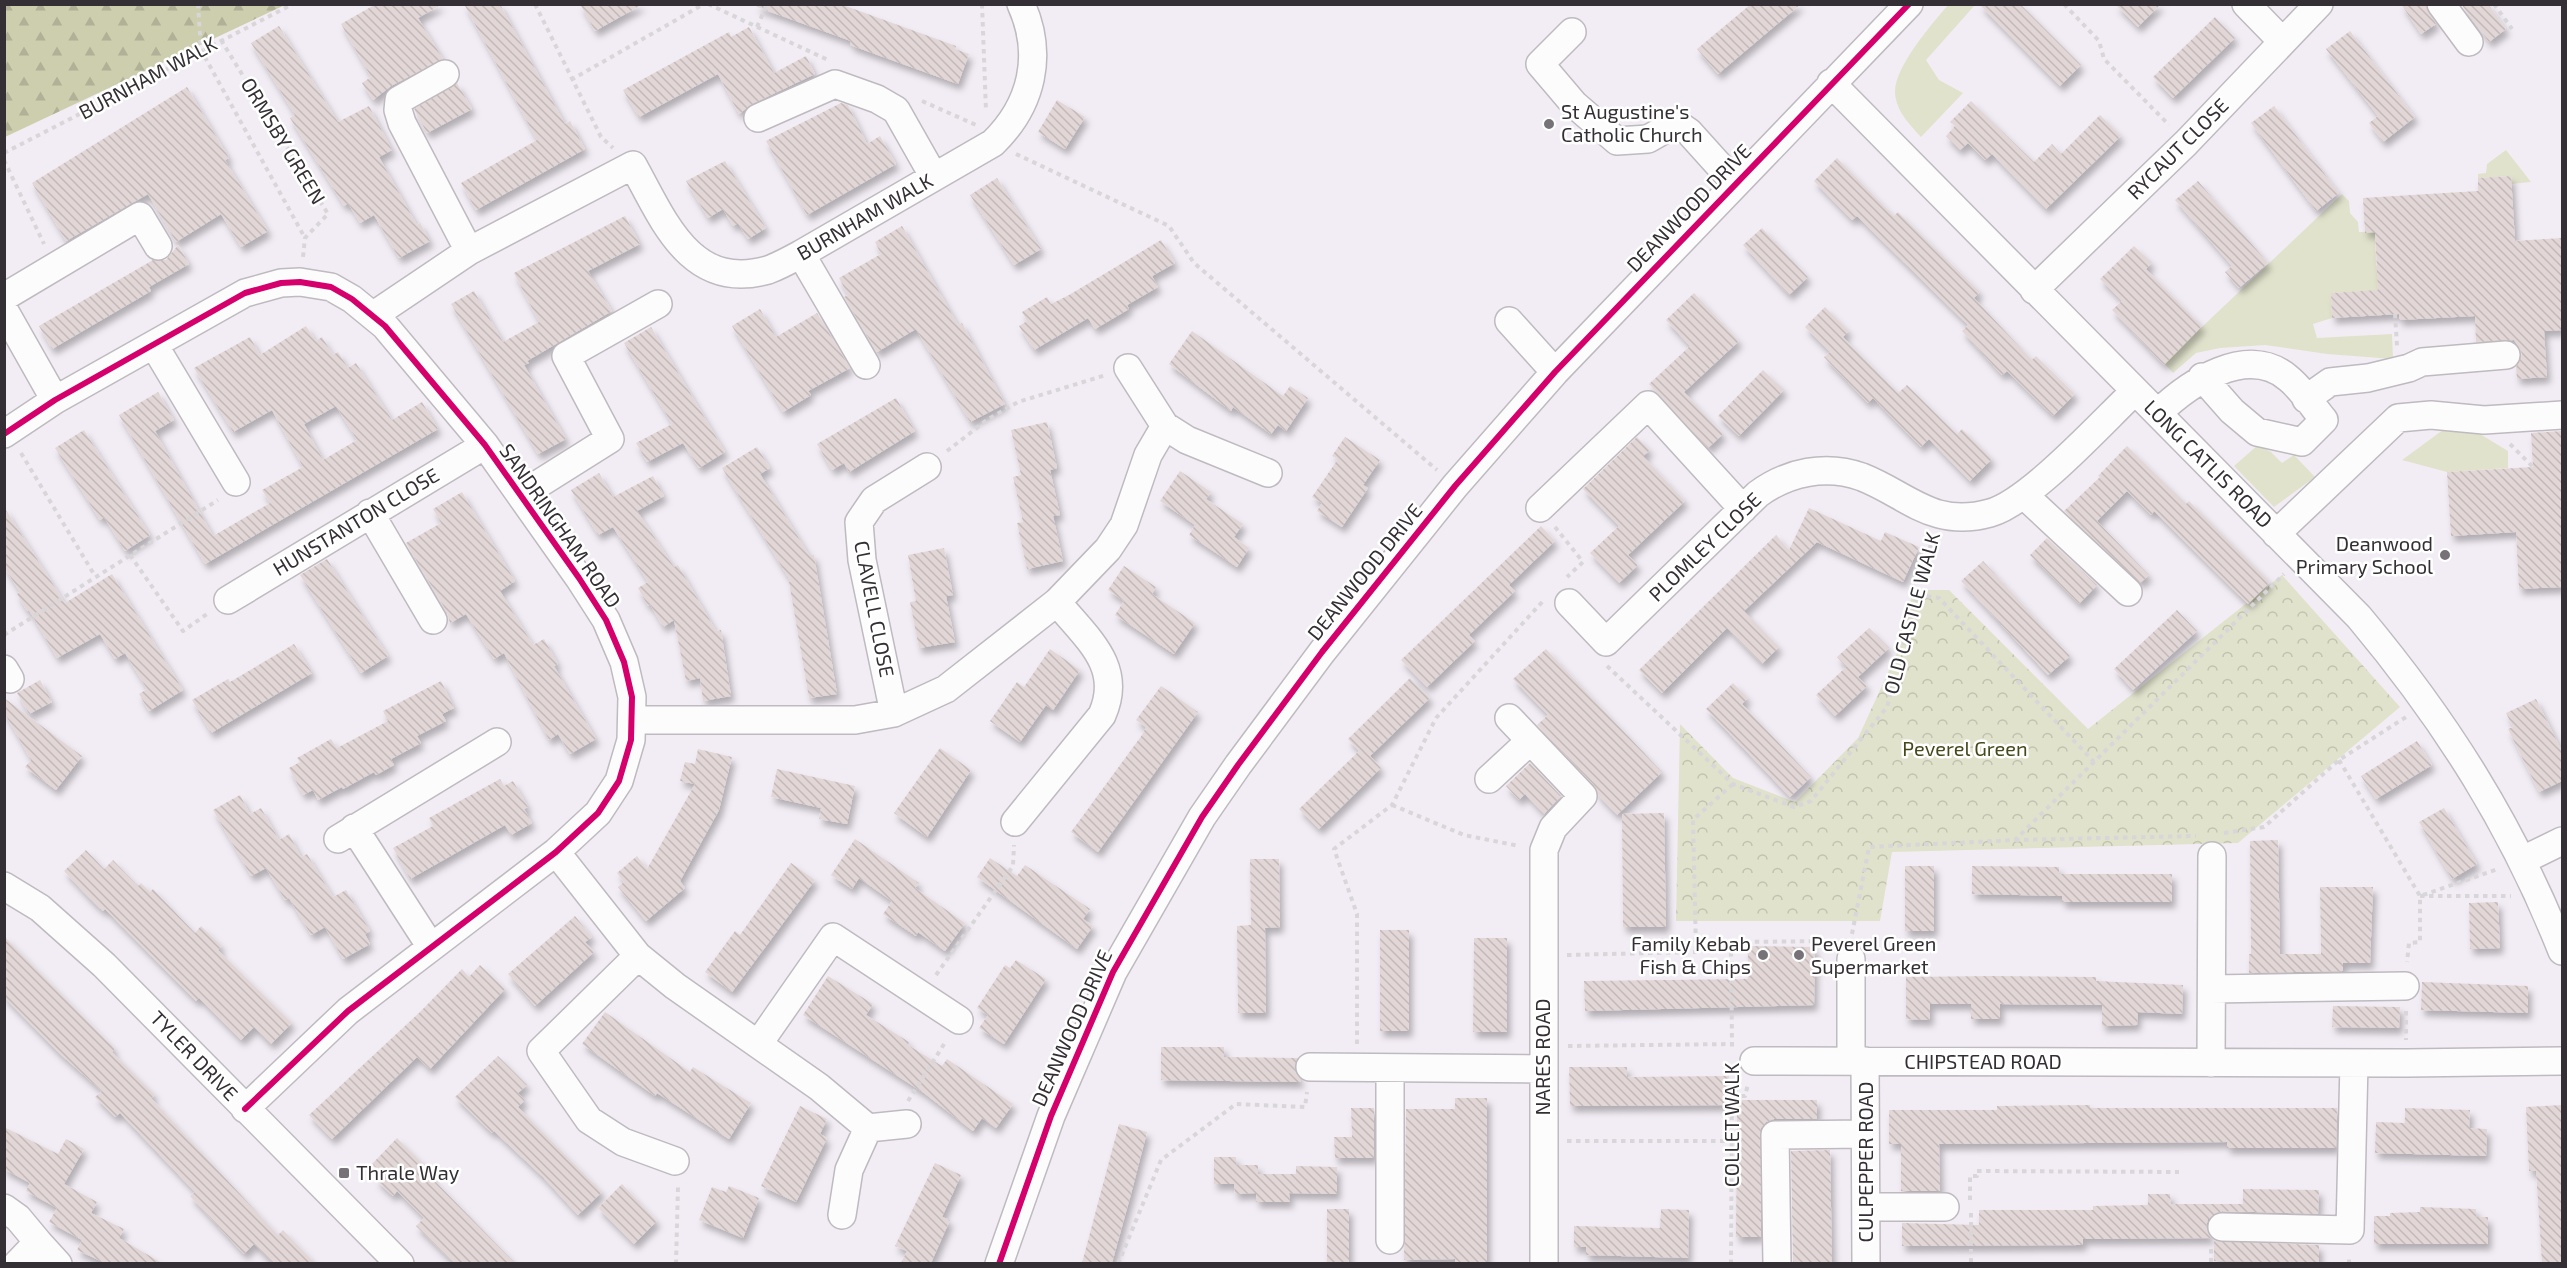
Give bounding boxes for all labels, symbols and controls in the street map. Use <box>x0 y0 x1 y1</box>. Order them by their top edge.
street label: BURNHAM WALK <box>74 31 221 124</box>
street label: ORMSBY GREEN <box>237 73 331 208</box>
street label: RYCAUT CLOSE <box>2122 93 2233 204</box>
place label: St Augustine's Catholic Church <box>1561 99 1703 146</box>
marker: St Augustine's Catholic Church <box>1542 117 1556 131</box>
street label: DEANWOOD DRIVE <box>1621 138 1756 276</box>
street label: BURNHAM WALK <box>792 167 937 265</box>
street label: LONG CATLIS ROAD <box>2140 394 2278 532</box>
street label: SANDRINGHAM ROAD <box>495 439 626 612</box>
street label: HUNSTANTON CLOSE <box>268 462 443 580</box>
street label: PLOMLEY CLOSE <box>1643 487 1765 606</box>
street label: DEANWOOD DRIVE <box>1302 498 1427 644</box>
street label: OLD CASTLE WALK <box>1878 529 1944 696</box>
place label: Deanwood Primary School <box>2296 531 2433 578</box>
street label: CLAVELL CLOSE <box>850 539 900 679</box>
marker: Deanwood Primary School <box>2438 548 2452 562</box>
park label: Peverel Green <box>1902 736 2028 760</box>
place label: Family Kebab Fish & Chips <box>1631 931 1751 978</box>
place label: Peverel Green Supermarket <box>1811 931 1936 978</box>
street label: DEANWOOD DRIVE <box>1026 946 1116 1110</box>
marker: Family Kebab Fish & Chips <box>1756 948 1770 962</box>
marker: Peverel Green Supermarket <box>1792 948 1806 962</box>
street label: NARES ROAD <box>1530 998 1554 1116</box>
street label: TYLER DRIVE <box>146 1005 243 1105</box>
street label: CHIPSTEAD ROAD <box>1904 1049 2062 1073</box>
street label: COLLET WALK <box>1719 1062 1743 1187</box>
street label: CULPEPPER ROAD <box>1853 1082 1877 1242</box>
place label: Thrale Way <box>356 1160 460 1184</box>
marker: Thrale Way <box>337 1166 351 1180</box>

